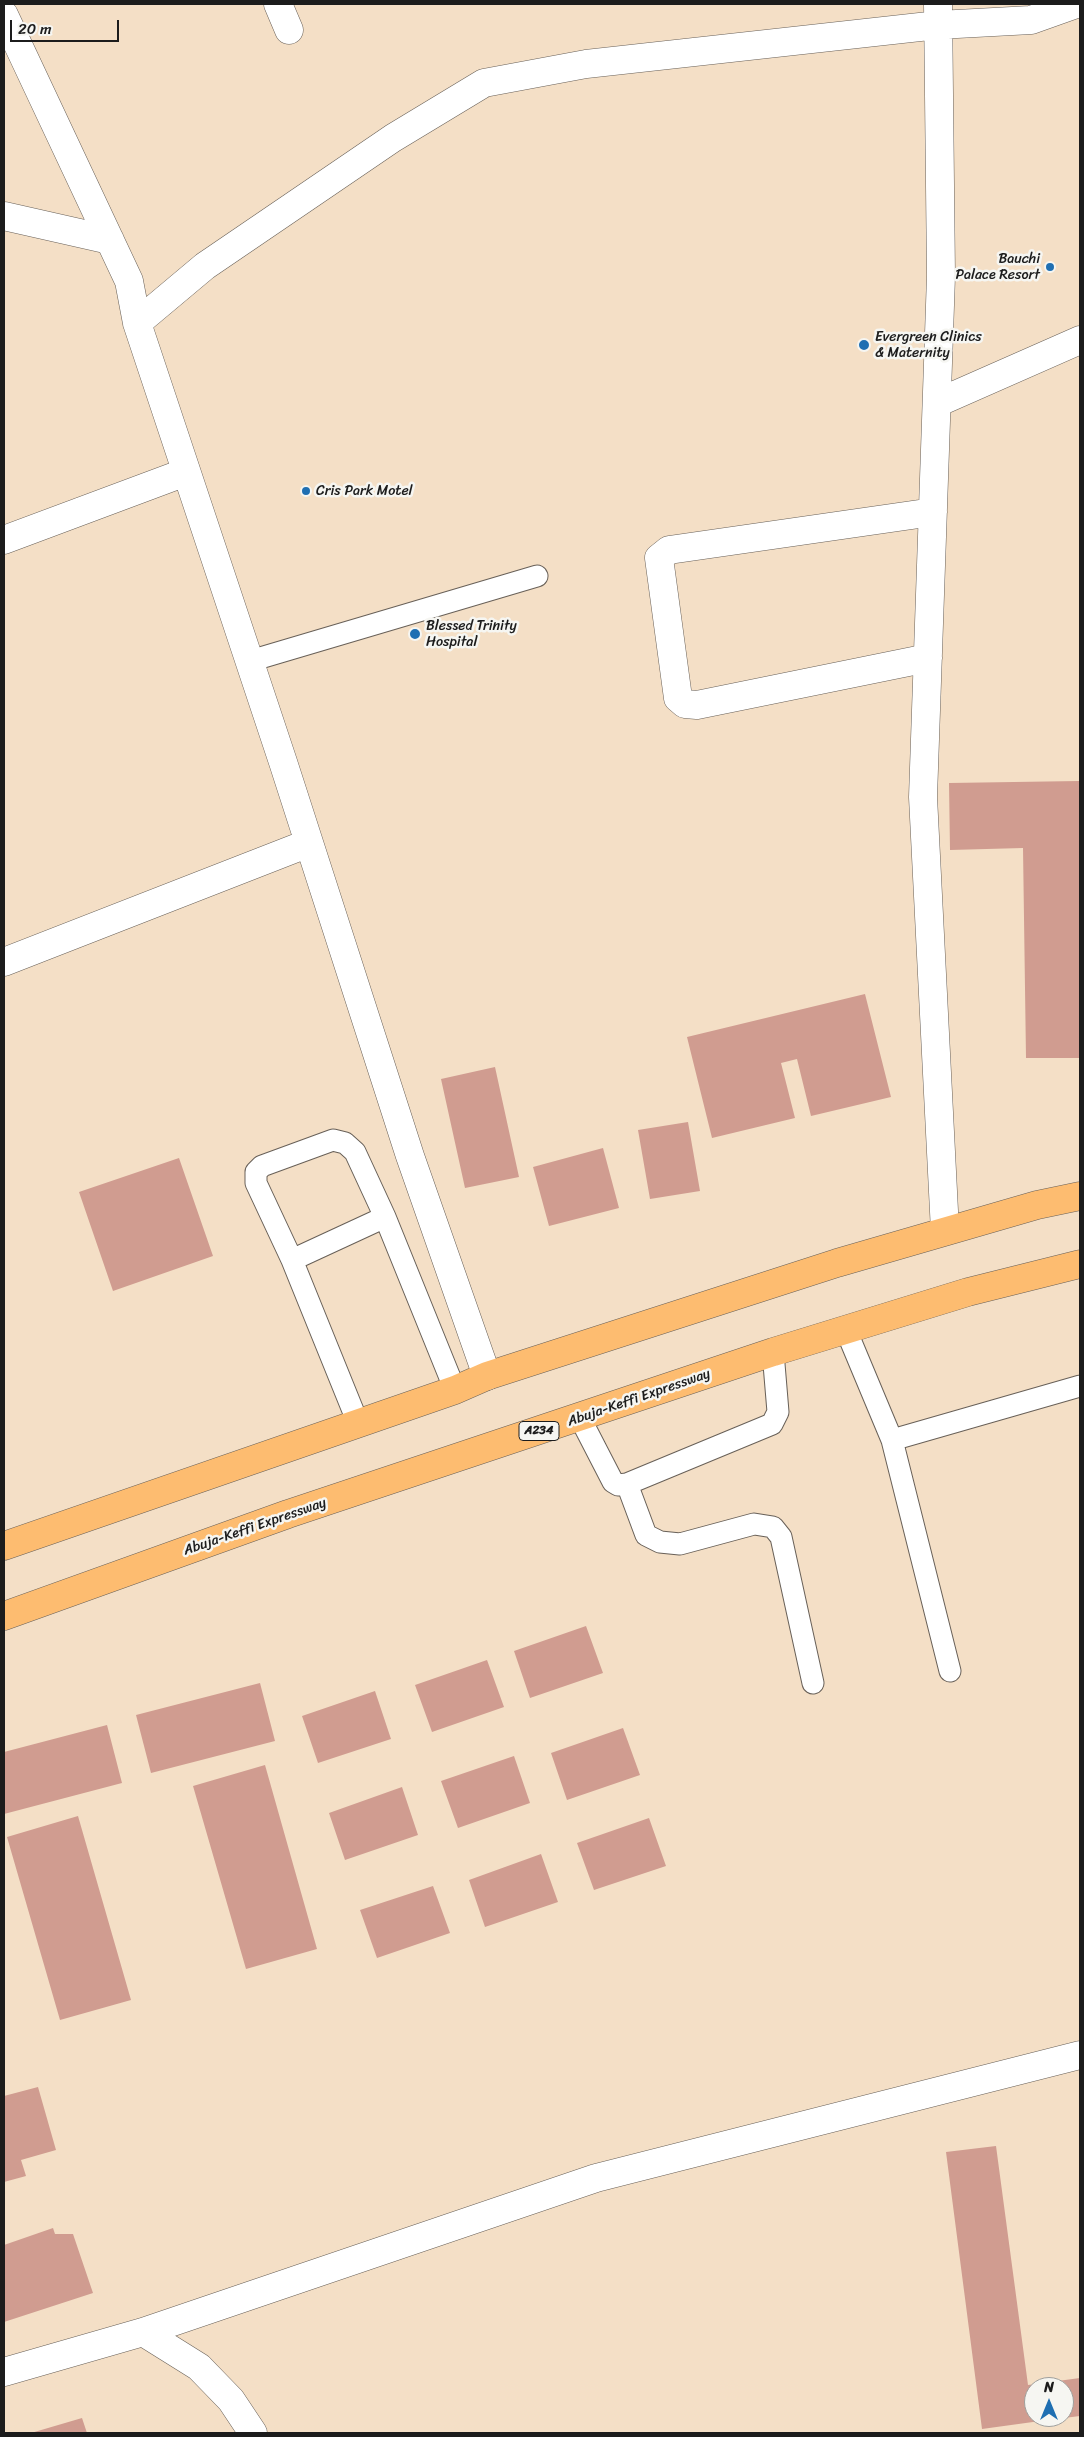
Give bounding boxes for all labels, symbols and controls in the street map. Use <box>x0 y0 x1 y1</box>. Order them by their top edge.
scale bar <box>12 10 121 42</box>
text: 20 m <box>18 16 52 42</box>
place label: Bauchi Palace Resort <box>955 251 1040 284</box>
marker: Bauchi Palace Resort <box>1044 261 1056 273</box>
place label: Evergreen Clinics & Maternity <box>875 329 982 362</box>
marker: Evergreen Clinics & Maternity <box>857 338 871 352</box>
place label: Cris Park Motel <box>316 483 413 499</box>
marker: Cris Park Motel <box>300 485 312 497</box>
place label: Blessed Trinity Hospital <box>426 618 517 650</box>
marker: Blessed Trinity Hospital <box>408 627 422 641</box>
street label: Abuja-Keffi Expressway <box>565 1366 713 1430</box>
road number: A234 <box>519 1422 559 1440</box>
street label: Abuja-Keffi Expressway <box>181 1495 329 1559</box>
text: N <box>1044 2375 1054 2400</box>
north arrow <box>1024 2377 1074 2427</box>

